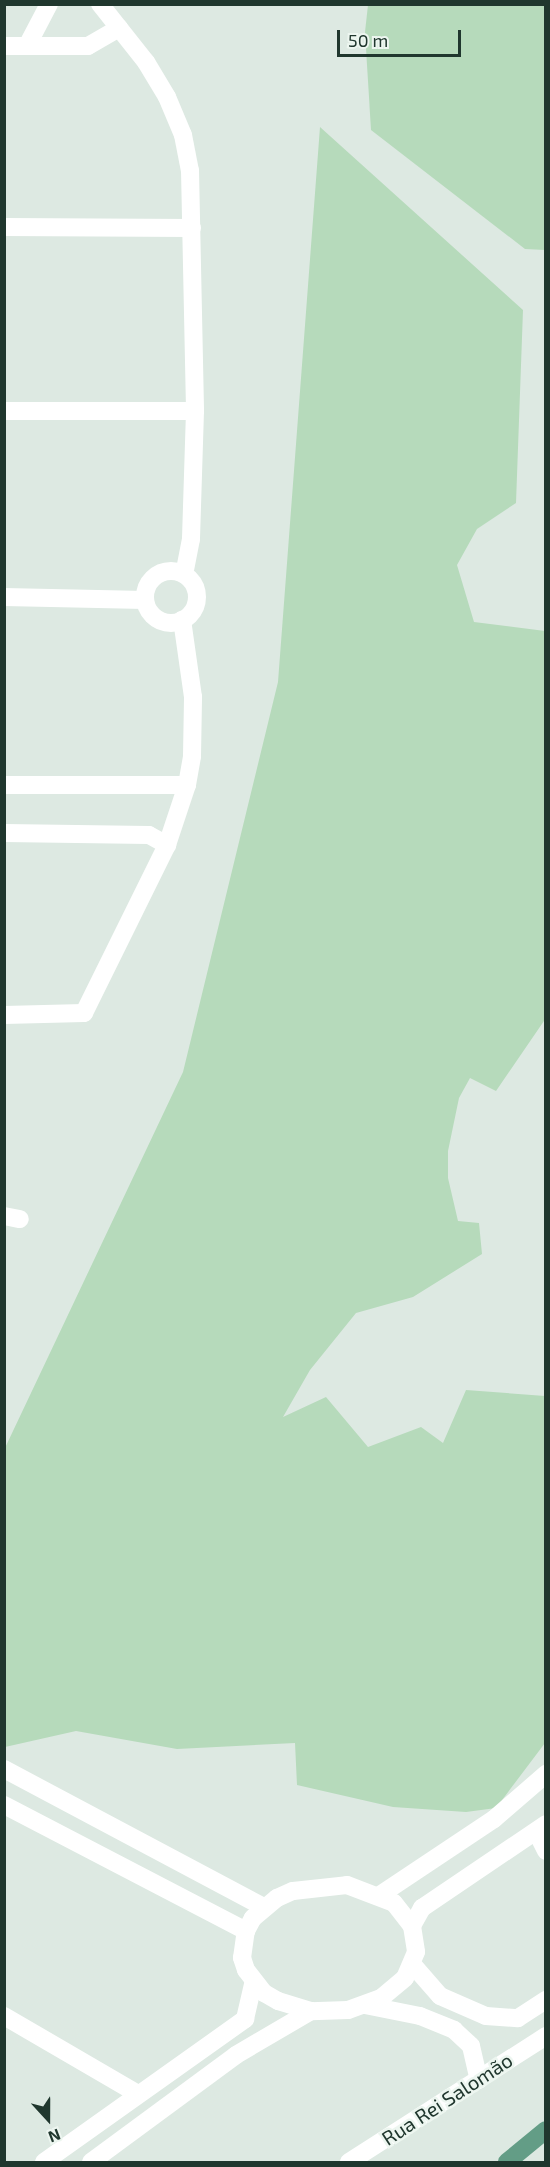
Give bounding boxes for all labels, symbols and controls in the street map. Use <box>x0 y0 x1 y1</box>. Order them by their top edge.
scale bar <box>340 18 464 56</box>
text: 50 m <box>348 29 388 51</box>
street label: Rua Rei Salomão <box>377 2048 517 2150</box>
north arrow <box>18 2089 78 2149</box>
text: N <box>46 2125 63 2147</box>

